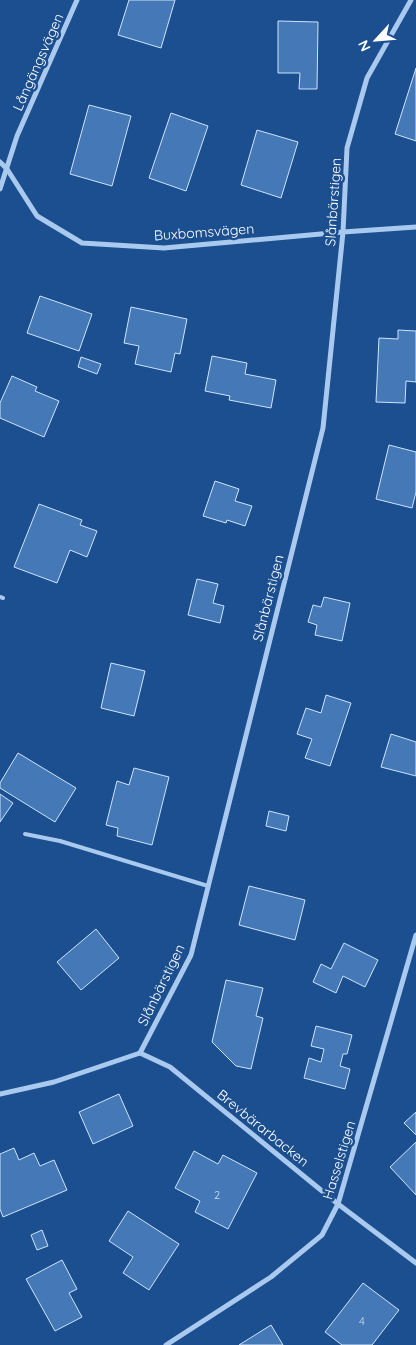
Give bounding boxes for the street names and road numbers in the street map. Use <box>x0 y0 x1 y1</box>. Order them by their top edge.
street label: Långängsvägen <box>8 10 68 114</box>
street label: Slånbärstigen <box>321 157 345 247</box>
street label: Buxbomsvägen <box>153 220 255 244</box>
street label: Slånbärstigen <box>249 553 287 643</box>
street label: Slånbärstigen <box>133 941 189 1029</box>
street label: Brevbärarbacken <box>213 1085 313 1171</box>
street label: Hasselstigen <box>318 1118 360 1202</box>

